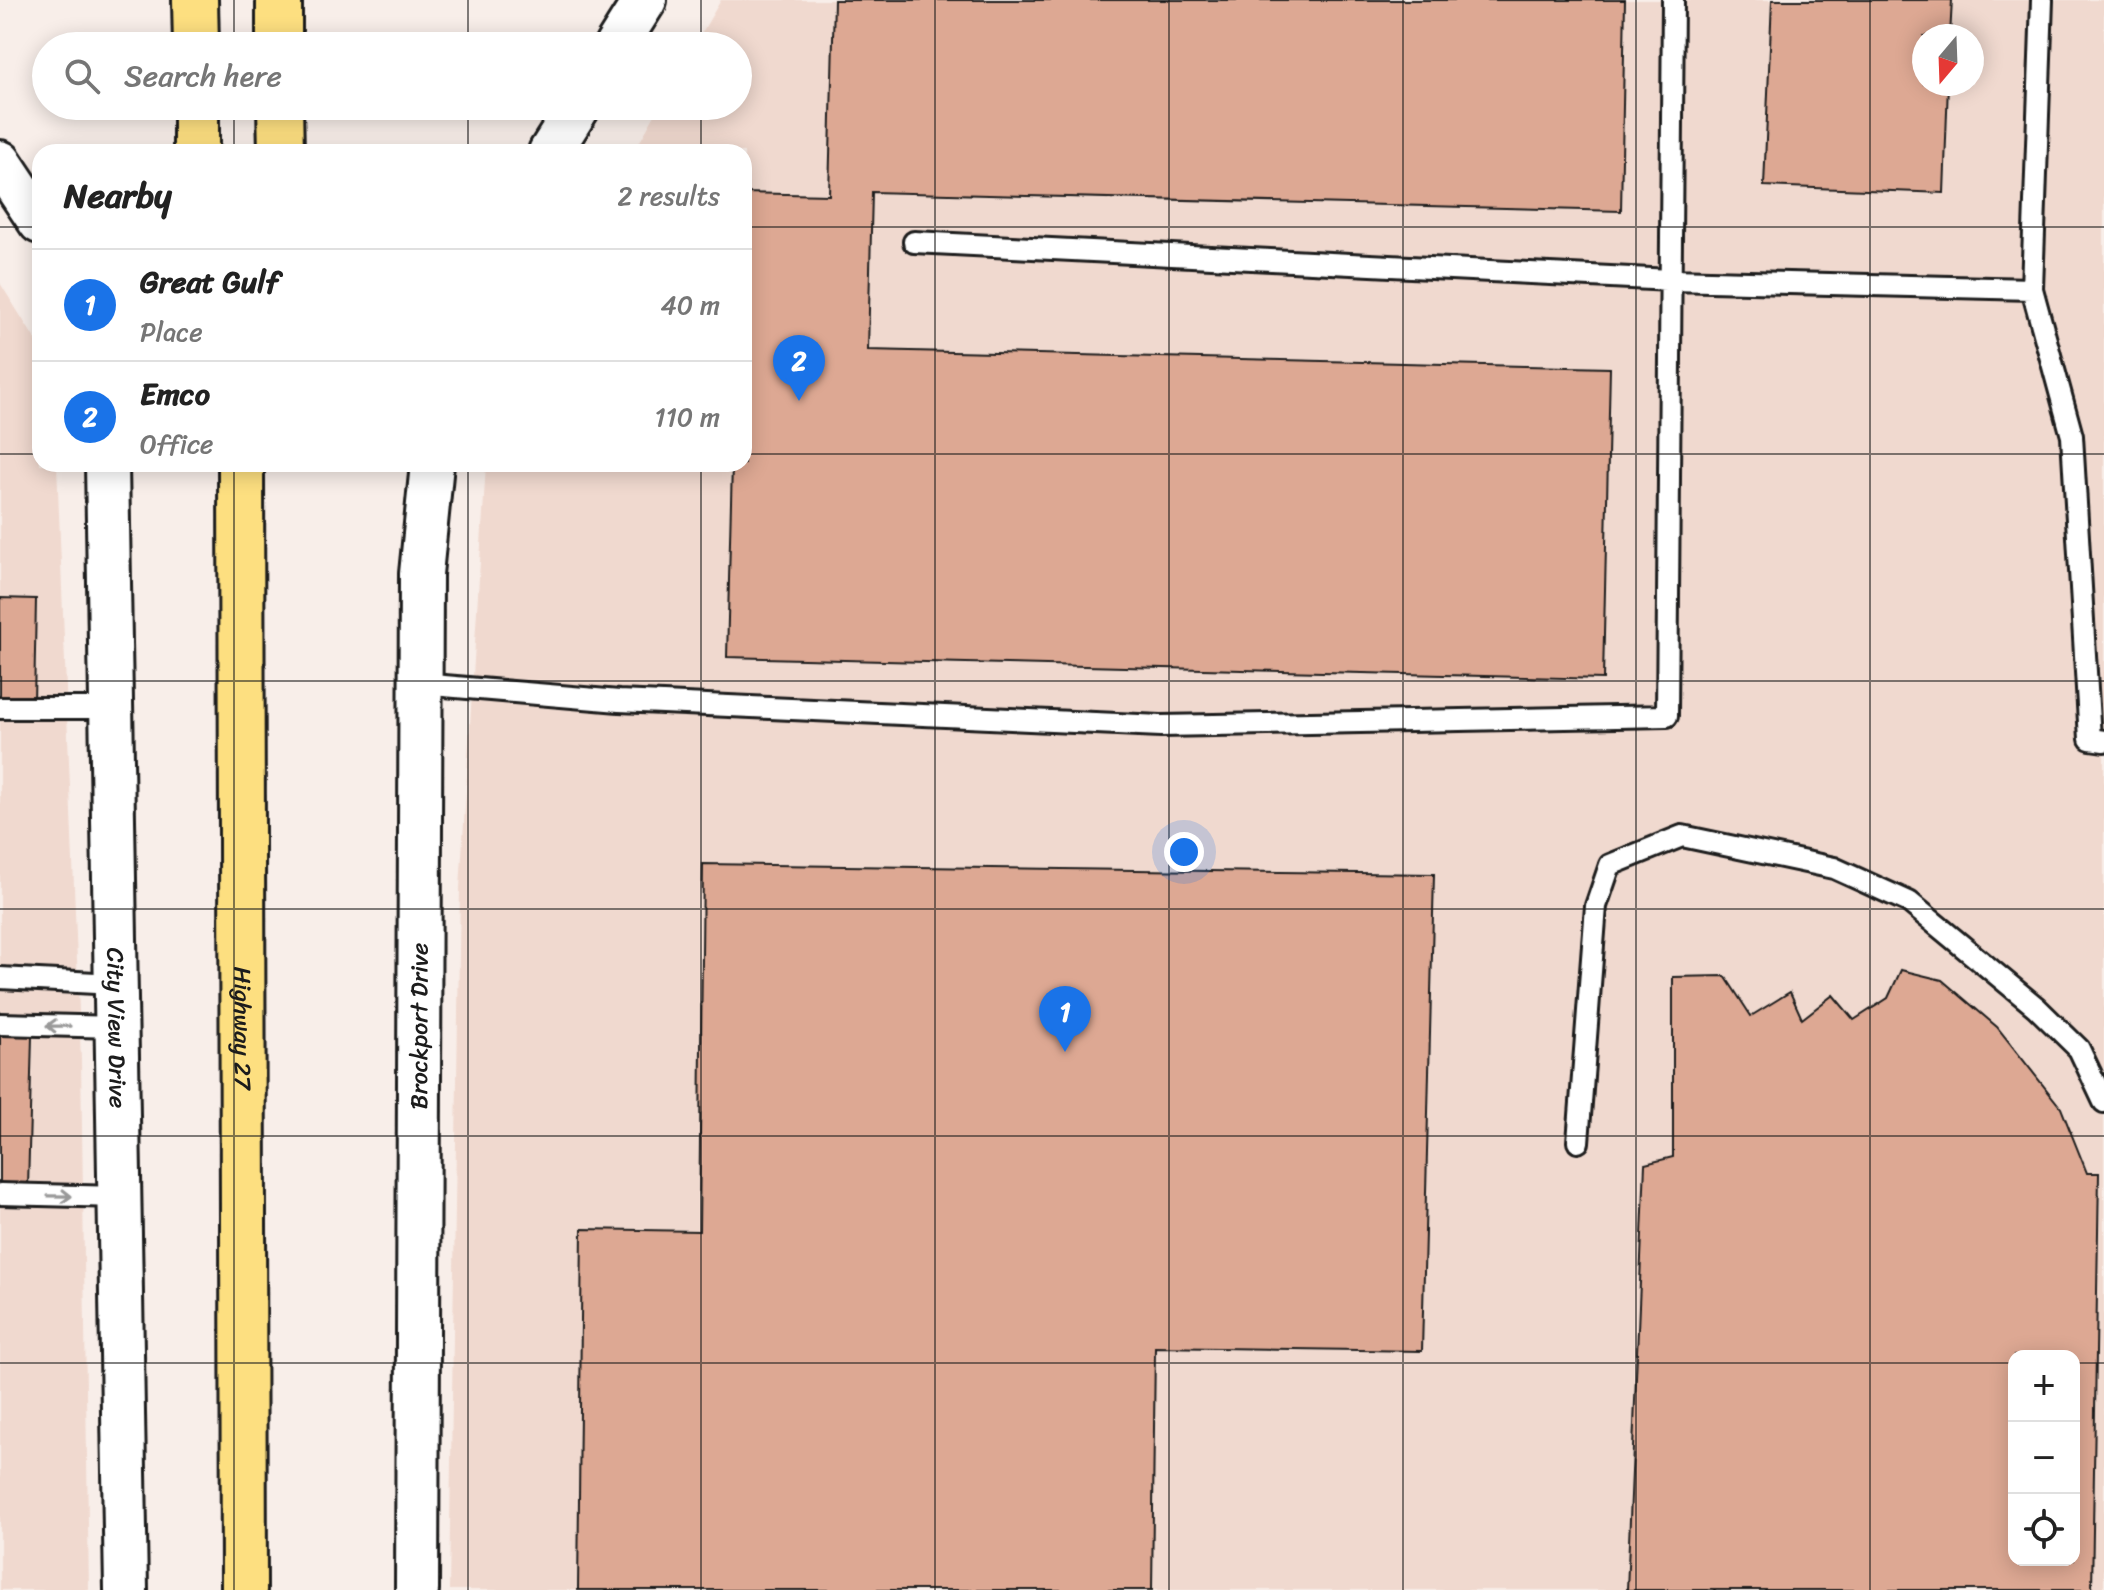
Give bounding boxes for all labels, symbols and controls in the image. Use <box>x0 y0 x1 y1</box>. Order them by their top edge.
north arrow <box>1912 24 1984 96</box>
search box <box>32 32 752 120</box>
text: Search here <box>124 49 282 103</box>
icon: search <box>60 54 104 98</box>
text: Nearby <box>64 166 172 226</box>
text: 2 results <box>618 173 720 219</box>
text: Great Gulf <box>140 255 279 309</box>
text: 1 <box>84 282 96 328</box>
text: 40 m <box>661 282 720 328</box>
text: Place <box>140 309 203 355</box>
pin: 2 <box>773 335 825 401</box>
text: Emco <box>140 367 210 421</box>
text: 2 <box>82 394 98 440</box>
text: 110 m <box>655 394 720 440</box>
text: Office <box>140 421 213 467</box>
your location <box>1164 832 1204 872</box>
street label: Brockport Drive <box>398 942 441 1110</box>
street label: City View Drive <box>94 947 139 1109</box>
street label: Highway 27 <box>221 966 264 1091</box>
pin: 1 <box>1039 986 1091 1052</box>
one-way arrow <box>45 1018 72 1033</box>
one-way arrow <box>46 1188 73 1204</box>
map controls <box>2008 1350 2080 1566</box>
button: + <box>2008 1350 2080 1422</box>
button: − <box>2008 1422 2080 1494</box>
button: locate <box>2008 1494 2080 1566</box>

